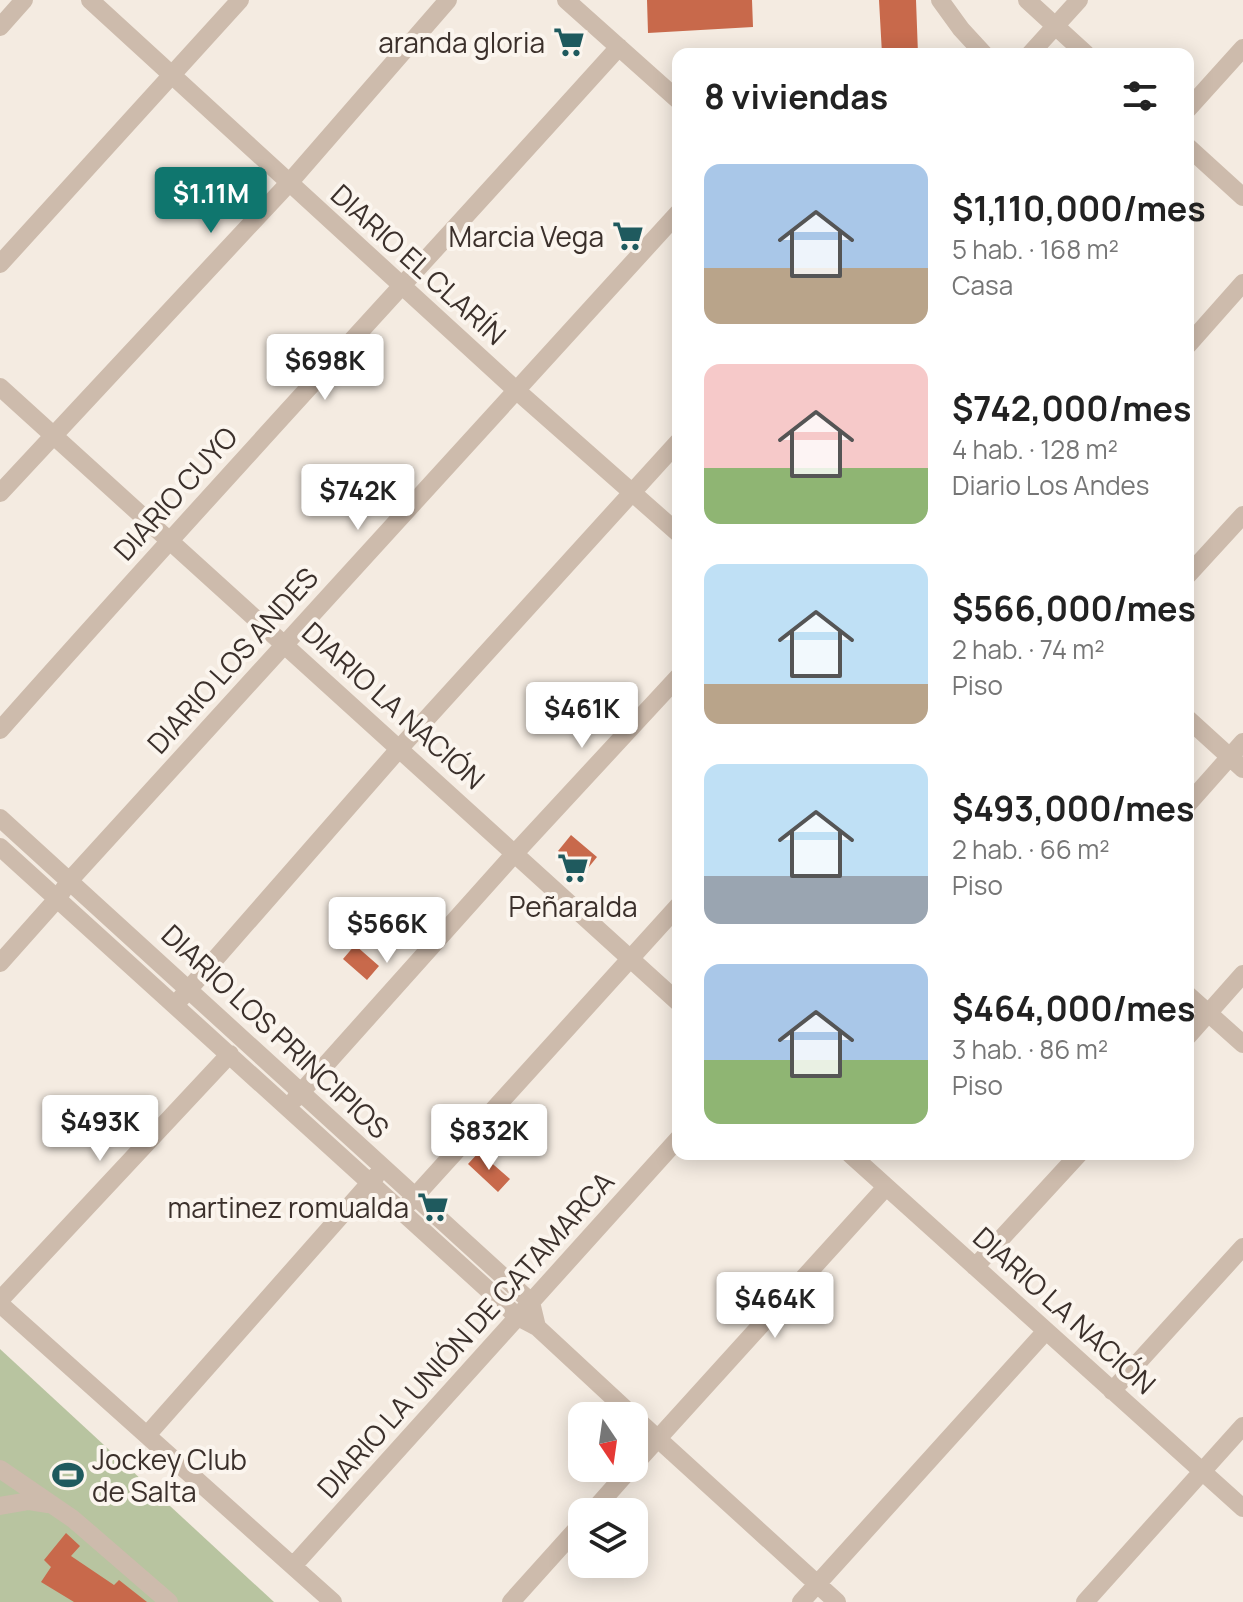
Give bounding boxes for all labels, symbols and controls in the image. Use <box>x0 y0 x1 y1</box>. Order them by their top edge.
place label: aranda gloria <box>378 23 545 61</box>
supermarket icon: aranda gloria <box>552 25 586 59</box>
text: 8 viviendas <box>704 73 888 119</box>
icon: filters <box>1118 74 1162 118</box>
pin: $1.11M <box>146 167 276 235</box>
text: $1.11M <box>173 175 249 211</box>
street label: DIARIO EL CLARÍN <box>323 175 515 353</box>
text: $1,110,000/mes <box>952 185 1206 231</box>
icon: home <box>768 196 864 292</box>
place label: Marcia Vega <box>449 217 604 255</box>
supermarket icon: Marcia Vega <box>611 219 645 253</box>
text: 5 hab. · 168 m² <box>952 231 1119 267</box>
text: Casa <box>952 267 1013 303</box>
pin: $698K <box>269 334 381 402</box>
text: $698K <box>285 342 365 378</box>
text: $742,000/mes <box>952 385 1191 431</box>
icon: home <box>768 396 864 492</box>
street label: DIARIO CUYO <box>105 418 245 568</box>
text: 4 hab. · 128 m² <box>952 431 1118 467</box>
pin: $742K <box>302 464 414 532</box>
text: Diario Los Andes <box>952 467 1149 503</box>
text: $742K <box>319 472 397 508</box>
street label: DIARIO LOS ANDES <box>138 559 326 761</box>
text: $566,000/mes <box>952 585 1196 631</box>
icon: home <box>768 596 864 692</box>
street label: DIARIO LA NACIÓN <box>295 613 493 797</box>
text: 2 hab. · 74 m² <box>952 631 1105 667</box>
text: Piso <box>952 667 1003 703</box>
pin: $461K <box>526 682 638 750</box>
text: $461K <box>544 690 620 726</box>
text: $493,000/mes <box>952 785 1194 831</box>
icon: home <box>768 796 864 892</box>
text: 2 hab. · 66 m² <box>952 831 1110 867</box>
supermarket icon: Peñaralda <box>556 851 590 885</box>
text: Piso <box>952 867 1003 903</box>
place label: Peñaralda <box>508 887 638 925</box>
pin: $566K <box>331 897 443 965</box>
text: $566K <box>347 905 427 941</box>
street label: DIARIO LOS PRINCIPIOS <box>154 916 398 1146</box>
text: $464,000/mes <box>952 985 1195 1031</box>
icon: home <box>768 996 864 1092</box>
text: 3 hab. · 86 m² <box>952 1031 1108 1067</box>
text: Piso <box>952 1067 1003 1103</box>
pin: $493K <box>44 1095 156 1163</box>
text: $493K <box>60 1103 140 1139</box>
pin: $832K <box>433 1104 545 1172</box>
text: $832K <box>449 1112 529 1148</box>
street label: DIARIO LA UNIÓN DE CATAMARCA <box>308 1163 622 1505</box>
place label: martinez romualda <box>168 1188 409 1226</box>
supermarket icon: martinez romualda <box>416 1190 450 1224</box>
street label: DIARIO LA NACIÓN <box>966 1218 1164 1402</box>
pin: $464K <box>719 1272 831 1340</box>
text: $464K <box>735 1280 815 1316</box>
north arrow <box>568 1402 648 1482</box>
map controls <box>568 1402 648 1578</box>
place label: Jockey Club de Salta <box>92 1440 247 1510</box>
sports icon: Jockey Club de Salta <box>51 1458 85 1492</box>
button: layers <box>568 1498 648 1578</box>

